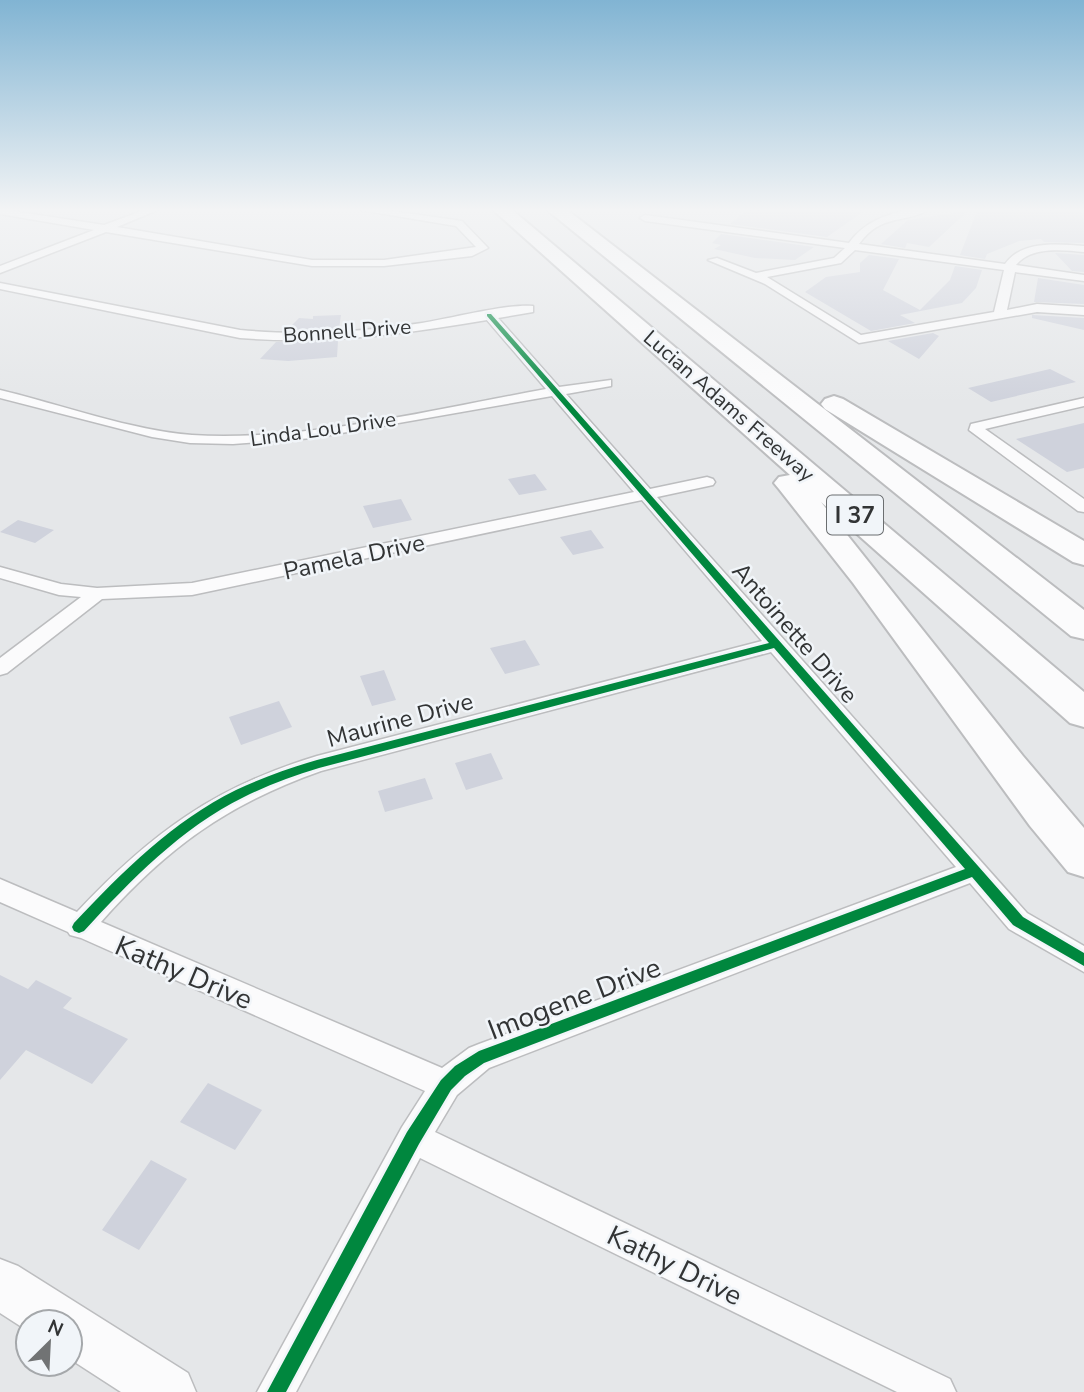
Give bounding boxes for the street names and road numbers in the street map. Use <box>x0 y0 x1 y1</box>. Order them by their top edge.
street label: Bonnell Drive <box>282 313 412 349</box>
street label: Lucian Adams Freeway <box>637 324 821 488</box>
street label: Linda Lou Drive <box>248 405 398 453</box>
road number: I 37 <box>827 495 883 534</box>
street label: Pamela Drive <box>280 526 428 588</box>
street label: Antoinette Drive <box>725 556 865 710</box>
street label: Maurine Drive <box>323 685 477 755</box>
street label: Kathy Drive <box>109 927 258 1019</box>
street label: Imogene Drive <box>482 949 666 1049</box>
street label: Kathy Drive <box>601 1217 748 1315</box>

